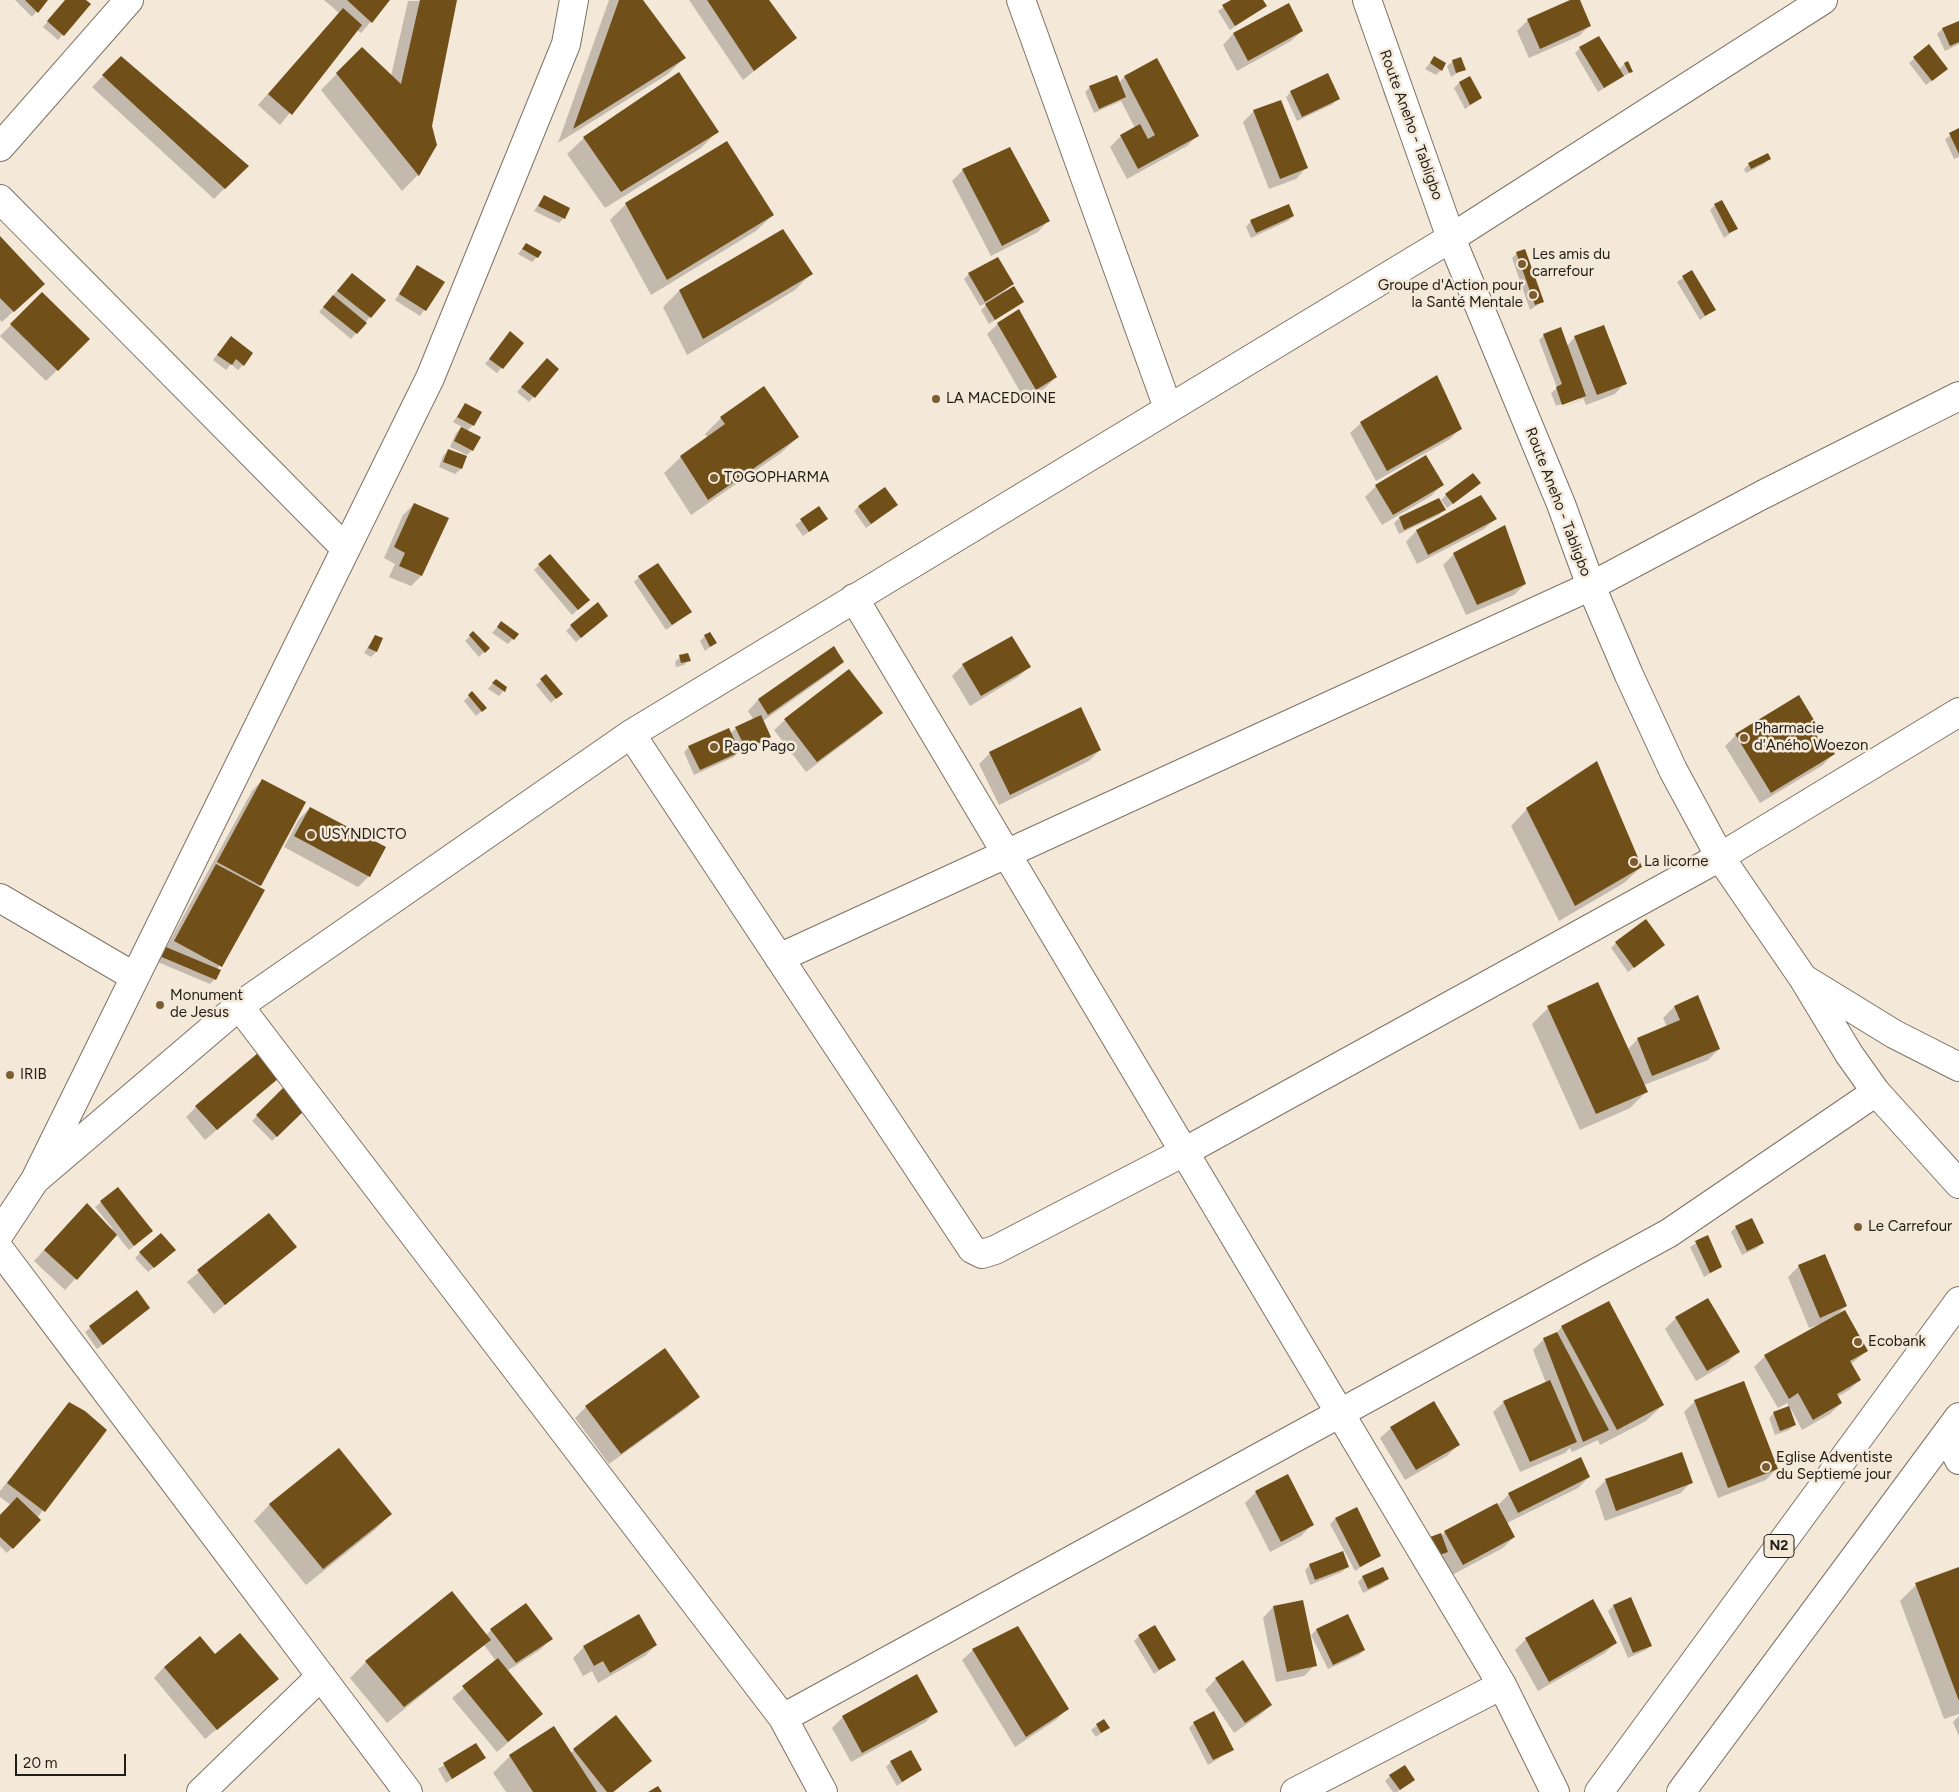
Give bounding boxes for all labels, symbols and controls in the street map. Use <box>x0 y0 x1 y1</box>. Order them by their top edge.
street label: Route Aneho - Tabligbo <box>1375 48 1447 202</box>
place label: Les amis du carrefour <box>1532 246 1610 281</box>
marker: Les amis du carrefour <box>1516 258 1528 270</box>
place label: Groupe d'Action pour la Santé Mentale <box>1378 277 1523 312</box>
marker: Groupe d'Action pour la Santé Mentale <box>1527 289 1539 301</box>
place label: LA MACEDOINE <box>946 390 1056 408</box>
marker: LA MACEDOINE <box>930 393 942 405</box>
street label: Route Aneho - Tabligbo <box>1521 425 1595 579</box>
place label: TOGOPHARMA <box>724 469 829 487</box>
marker: TOGOPHARMA <box>708 472 720 484</box>
place label: Pharmacie d'Aného Woezon <box>1754 720 1868 755</box>
marker: Pharmacie d'Aného Woezon <box>1738 732 1750 744</box>
place label: Pago Pago <box>724 738 795 756</box>
marker: Pago Pago <box>708 741 720 753</box>
place label: USYNDICTO <box>321 826 407 844</box>
marker: USYNDICTO <box>305 829 317 841</box>
place label: La licorne <box>1644 853 1708 871</box>
marker: La licorne <box>1628 856 1640 868</box>
place label: Monument de Jesus <box>170 987 243 1022</box>
marker: Monument de Jesus <box>154 999 166 1011</box>
place label: IRIB <box>20 1066 47 1084</box>
marker: IRIB <box>4 1069 16 1081</box>
place label: Le Carrefour <box>1868 1218 1952 1236</box>
marker: Le Carrefour <box>1852 1221 1864 1233</box>
place label: Ecobank <box>1868 1333 1926 1351</box>
marker: Ecobank <box>1852 1336 1864 1348</box>
place label: Eglise Adventiste du Septieme jour <box>1776 1449 1892 1484</box>
marker: Eglise Adventiste du Septieme jour <box>1760 1461 1772 1473</box>
road number: N2 <box>1764 1534 1794 1558</box>
scale bar <box>18 1744 129 1776</box>
text: 20 m <box>23 1754 57 1772</box>

